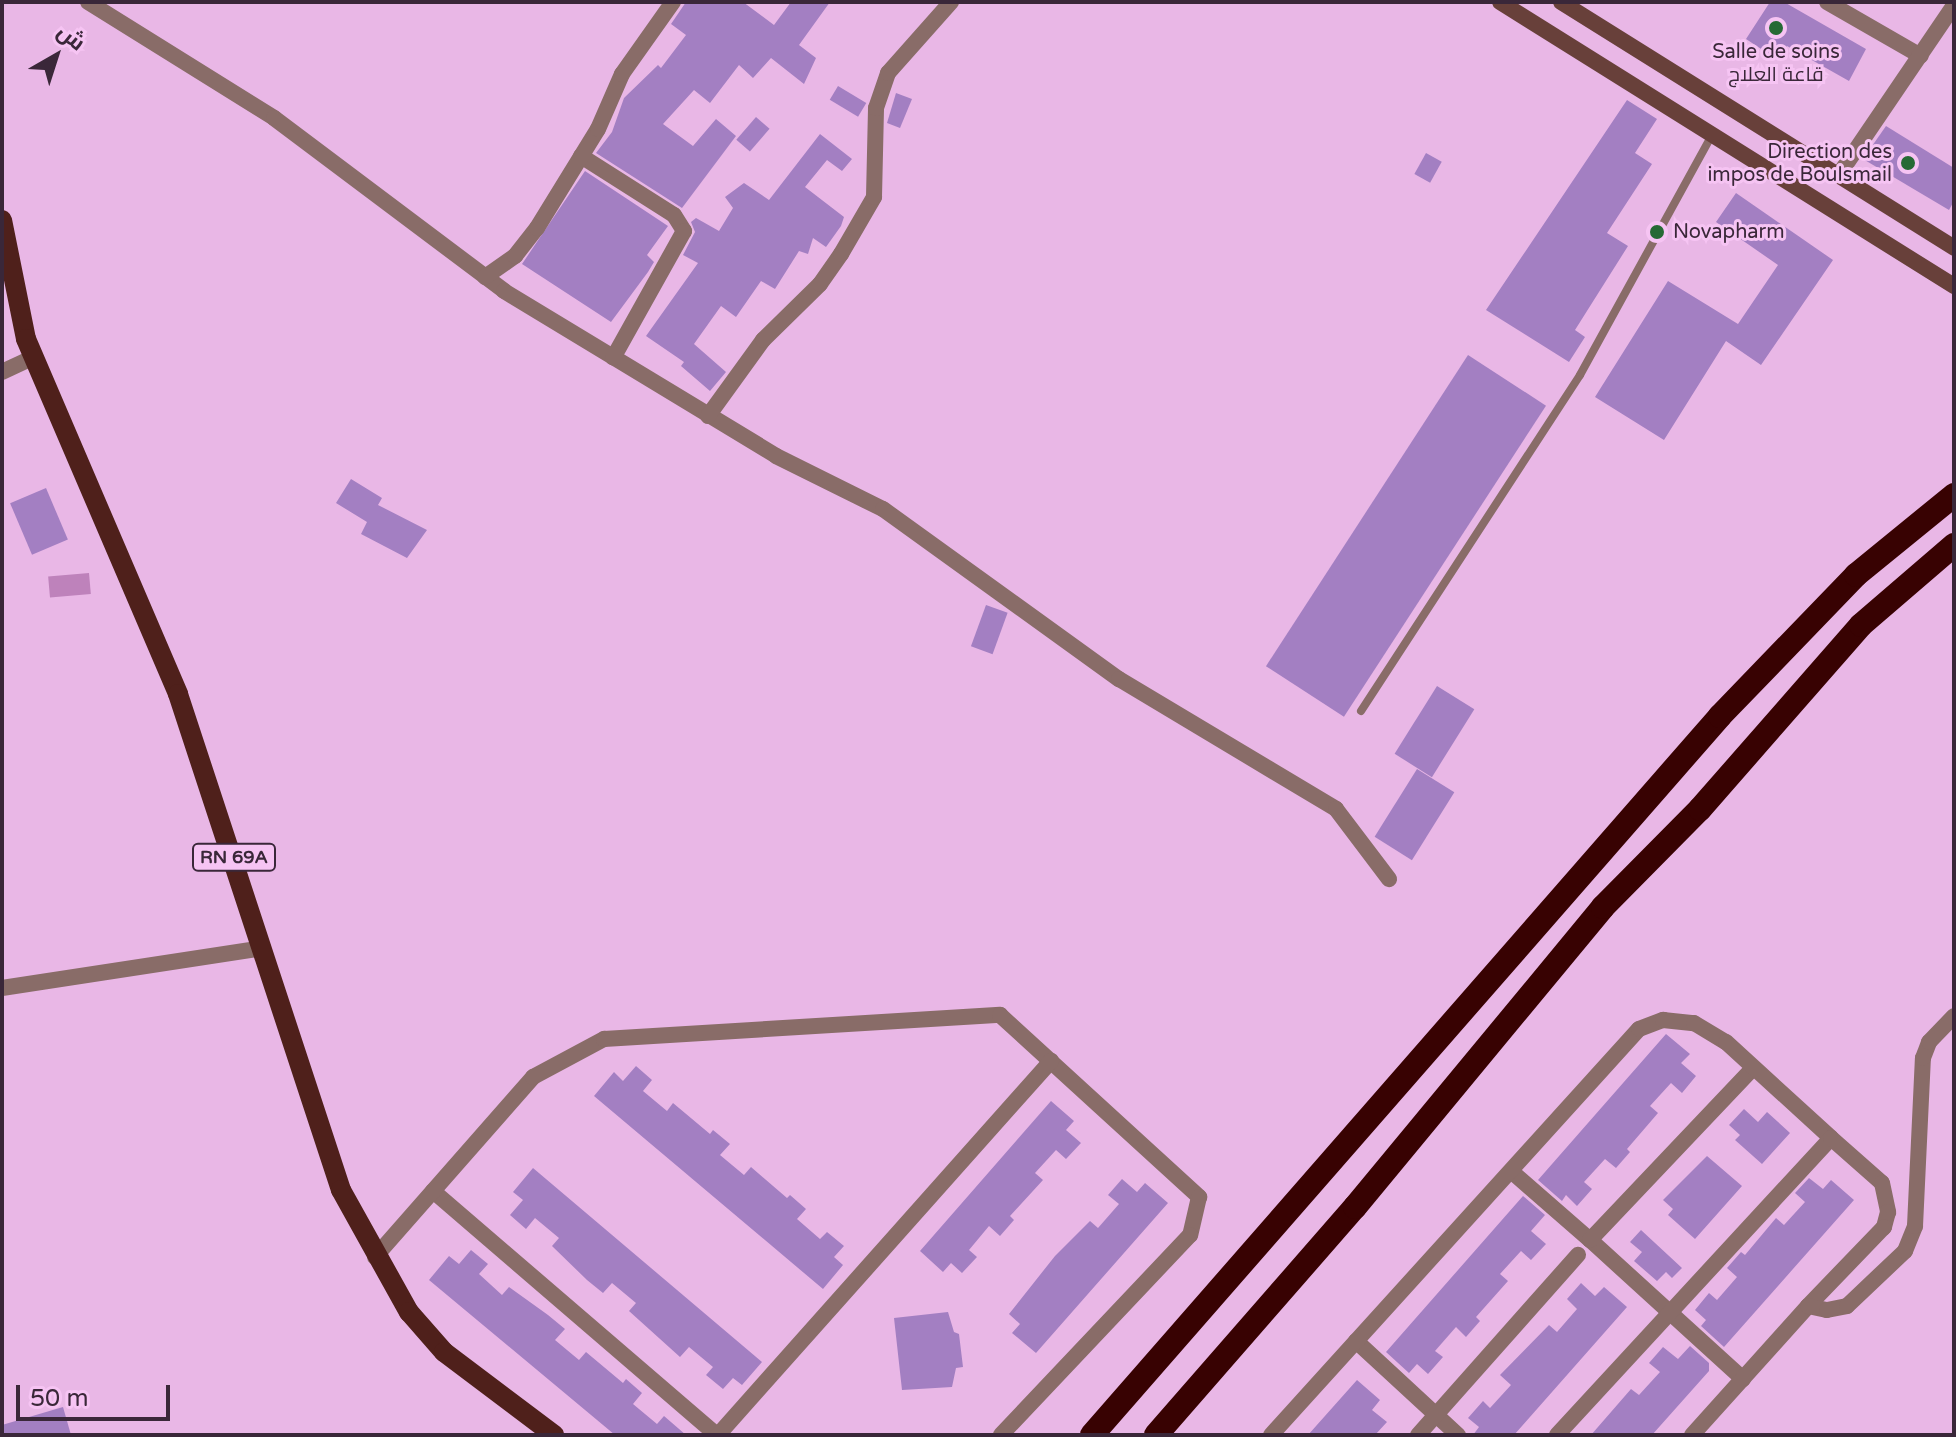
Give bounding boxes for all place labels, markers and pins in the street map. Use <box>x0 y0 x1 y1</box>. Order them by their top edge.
marker: Salle de soins قاعة العلاج <box>1767 19 1785 37</box>
place label: Salle de soins قاعة العلاج <box>1712 40 1840 87</box>
place label: Direction des impos de BouIsmail <box>1707 140 1892 187</box>
marker: Direction des impos de BouIsmail <box>1899 154 1917 172</box>
place label: Novapharm <box>1673 220 1785 244</box>
marker: Novapharm <box>1648 223 1666 241</box>

